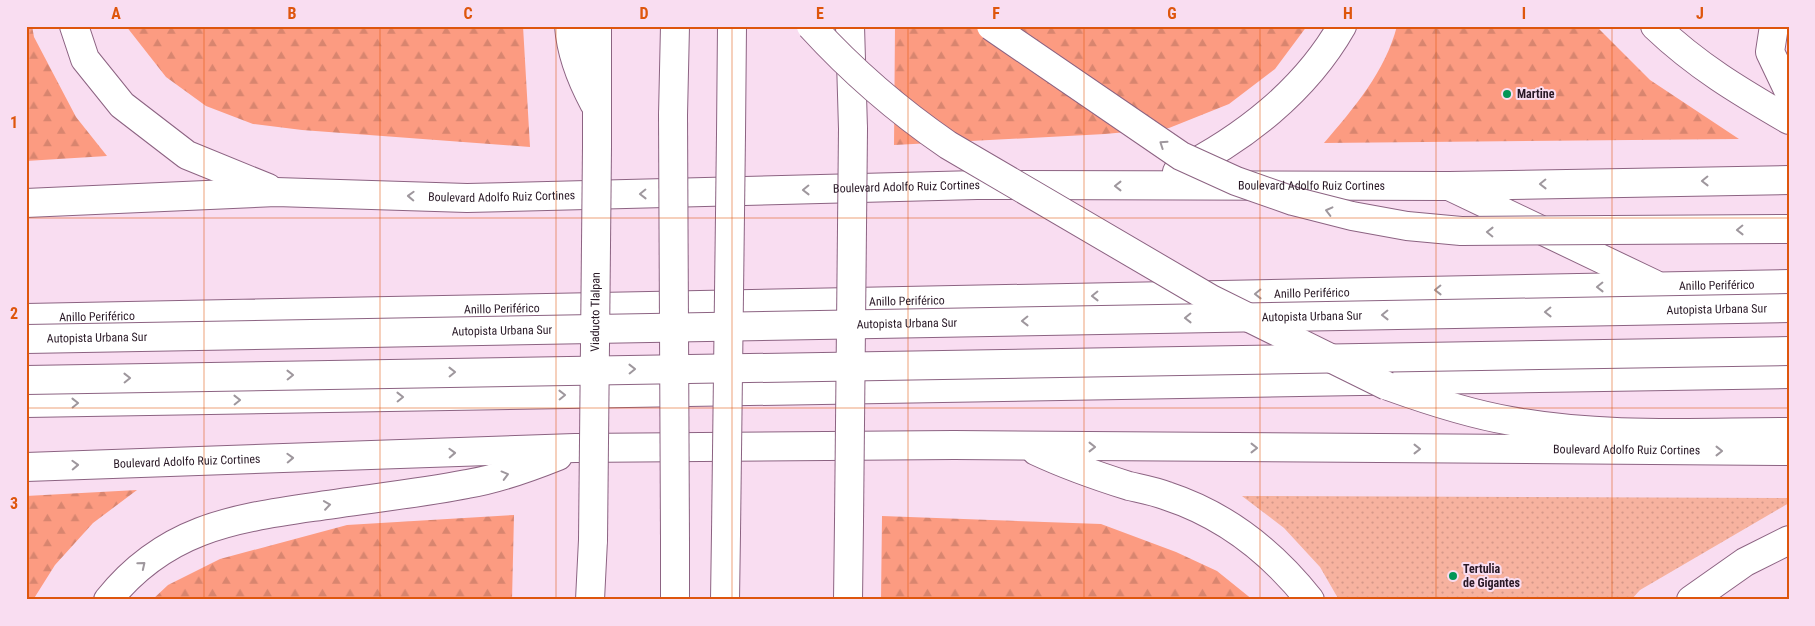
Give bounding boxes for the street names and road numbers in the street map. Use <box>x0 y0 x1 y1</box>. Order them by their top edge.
street label: Boulevard Adolfo Ruiz Cortines <box>833 178 980 196</box>
street label: Boulevard Adolfo Ruiz Cortines <box>1238 179 1385 193</box>
street label: Boulevard Adolfo Ruiz Cortines <box>428 188 575 205</box>
street label: Viaducto Tlalpan <box>588 272 603 352</box>
street label: Anillo Periférico <box>1679 278 1755 293</box>
street label: Anillo Periférico <box>1274 285 1350 301</box>
street label: Anillo Periférico <box>869 293 945 309</box>
street label: Anillo Periférico <box>464 301 540 317</box>
street label: Autopista Urbana Sur <box>1666 301 1767 317</box>
street label: Anillo Periférico <box>59 309 135 324</box>
street label: Autopista Urbana Sur <box>1261 309 1363 324</box>
street label: Autopista Urbana Sur <box>856 316 958 331</box>
street label: Autopista Urbana Sur <box>452 323 553 339</box>
street label: Autopista Urbana Sur <box>47 330 148 346</box>
street label: Boulevard Adolfo Ruiz Cortines <box>1553 442 1700 457</box>
street label: Boulevard Adolfo Ruiz Cortines <box>113 452 261 471</box>

